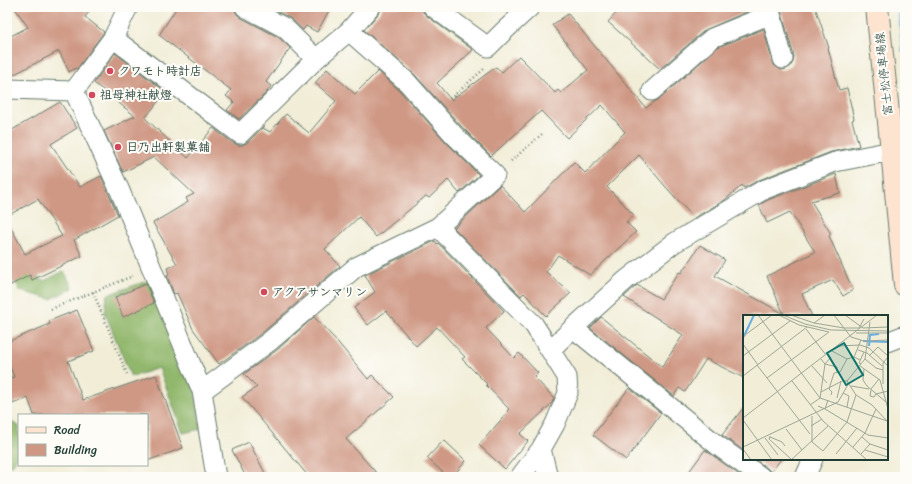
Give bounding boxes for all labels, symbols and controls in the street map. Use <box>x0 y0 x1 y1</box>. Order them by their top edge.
street label: 富士松停車場線 <box>869 31 899 117</box>
place label: クワモト時計店 <box>118 60 202 82</box>
marker: クワモト時計店 <box>105 66 115 76</box>
place label: 祖母神社献燈 <box>100 84 172 106</box>
marker: 祖母神社献燈 <box>87 90 97 100</box>
place label: 日乃出軒製菓舗 <box>126 136 210 158</box>
marker: 日乃出軒製菓舗 <box>113 142 123 152</box>
place label: アクアサンマリン <box>272 281 367 303</box>
marker: アクアサンマリン <box>259 287 269 297</box>
inset map <box>743 315 888 460</box>
legend <box>18 414 148 466</box>
text: Road <box>54 419 81 441</box>
text: Building <box>54 439 97 461</box>

